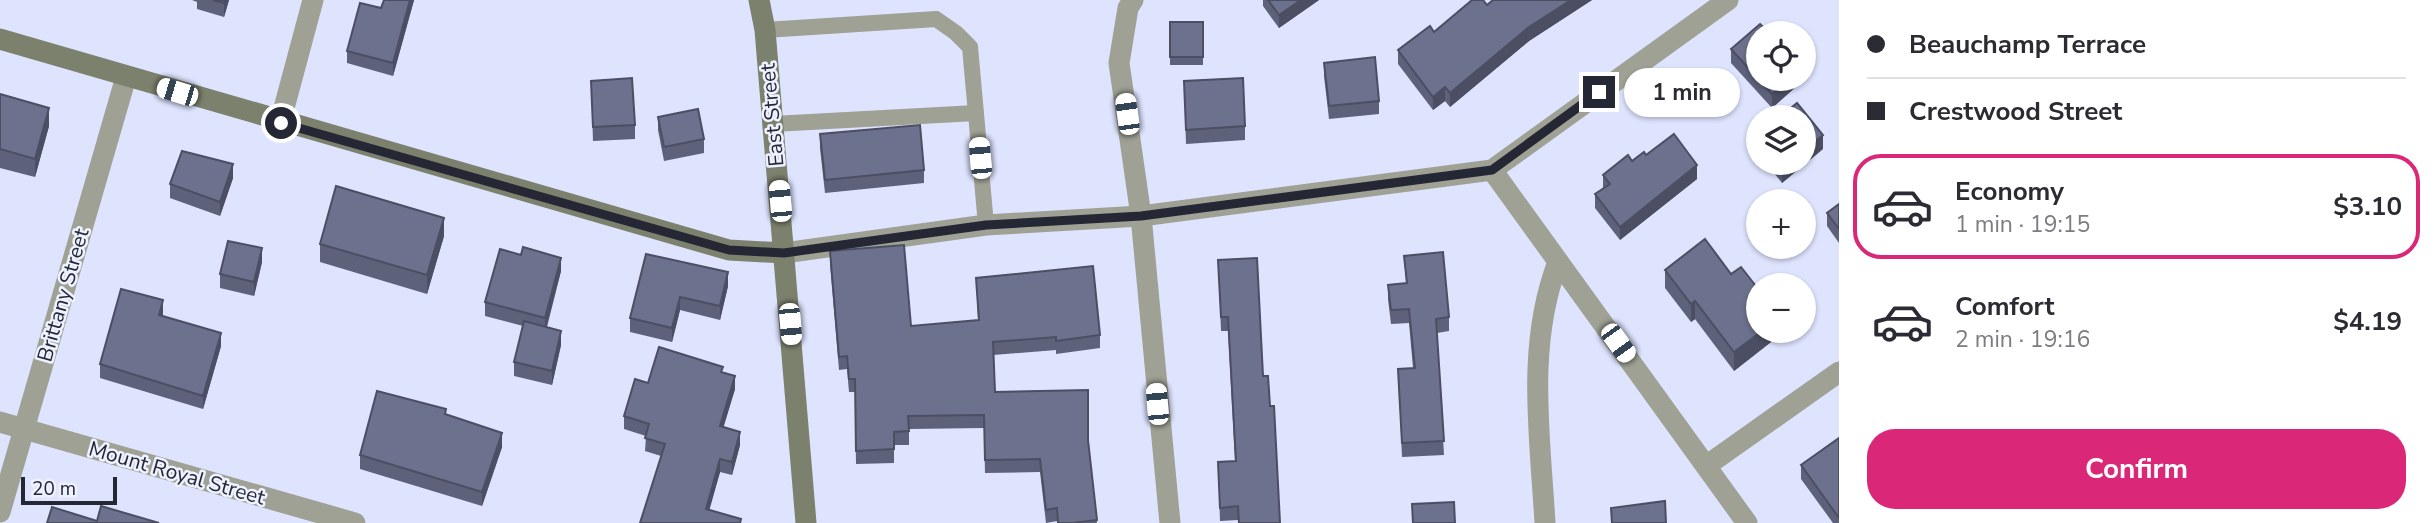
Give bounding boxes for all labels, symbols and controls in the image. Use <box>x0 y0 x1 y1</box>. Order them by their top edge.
map controls <box>1746 21 1816 343</box>
button: locate <box>1746 21 1816 91</box>
text: Beauchamp Terrace <box>1909 27 2146 62</box>
street label: East Street <box>753 62 790 168</box>
callout: 1 min <box>1624 68 1739 116</box>
car <box>154 76 201 108</box>
route end <box>1583 76 1615 108</box>
text: 1 min <box>1652 77 1712 108</box>
car <box>1114 92 1141 136</box>
text: Crestwood Street <box>1909 94 2122 129</box>
button: layers <box>1746 105 1816 175</box>
route start <box>265 107 297 139</box>
car <box>968 136 993 180</box>
text: Economy <box>1955 174 2064 209</box>
icon: car <box>1871 175 1934 238</box>
car <box>768 179 793 223</box>
button: + <box>1746 189 1816 259</box>
text: $3.10 <box>2333 189 2402 224</box>
text: 1 min · 19:15 <box>1955 209 2090 240</box>
street label: Brittany Street <box>31 224 96 365</box>
button: − <box>1746 273 1816 343</box>
text: Comfort <box>1955 289 2055 324</box>
icon: car <box>1871 290 1934 353</box>
car <box>778 302 803 346</box>
text: $4.19 <box>2333 304 2402 339</box>
car <box>1598 320 1639 366</box>
text: 2 min · 19:16 <box>1955 324 2090 355</box>
car <box>1145 382 1170 426</box>
button: Confirm <box>1867 429 2406 509</box>
street label: Mount Royal Street <box>86 434 269 512</box>
scale bar <box>21 474 117 506</box>
text: 20 m <box>32 476 76 502</box>

